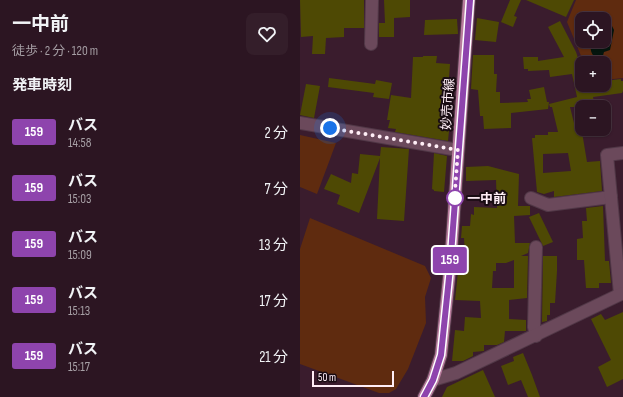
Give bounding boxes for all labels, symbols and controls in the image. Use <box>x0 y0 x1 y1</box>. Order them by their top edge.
map controls <box>575 12 611 136</box>
button: locate <box>575 12 611 48</box>
text: 一中前 <box>12 13 69 36</box>
button: heart <box>246 13 288 55</box>
text: 徒歩 · 2 分 · 120 m <box>12 43 98 59</box>
button: + <box>575 56 611 92</box>
text: 発車時刻 <box>12 76 72 95</box>
street label: 妙売市線 <box>438 78 458 131</box>
button: − <box>575 100 611 136</box>
text: バス <box>68 116 98 135</box>
your location <box>320 118 340 138</box>
text: 159 <box>25 123 43 140</box>
text: 2 分 <box>264 124 288 143</box>
text: 14:58 <box>68 135 91 151</box>
text: バス <box>68 172 98 191</box>
text: 159 <box>25 179 43 196</box>
text: 7 分 <box>265 180 288 199</box>
marker: 一中前 <box>446 189 464 207</box>
text: 15:03 <box>68 191 91 207</box>
place label: 一中前 <box>467 191 506 207</box>
text: バス <box>68 228 98 247</box>
text: 159 <box>25 235 43 252</box>
text: 13 分 <box>259 236 288 255</box>
text: 15:09 <box>68 247 92 263</box>
line badge: 159 <box>427 247 473 273</box>
text: 159 <box>441 251 459 268</box>
text: バス <box>68 284 98 303</box>
text: 159 <box>25 291 43 308</box>
text: 17 分 <box>259 292 288 311</box>
text: 15:13 <box>68 303 90 319</box>
text: バス <box>68 340 98 359</box>
text: 159 <box>25 347 43 364</box>
text: 21 分 <box>259 348 288 367</box>
text: 15:17 <box>68 359 90 375</box>
scale bar <box>312 369 394 388</box>
text: 50 m <box>318 371 336 384</box>

